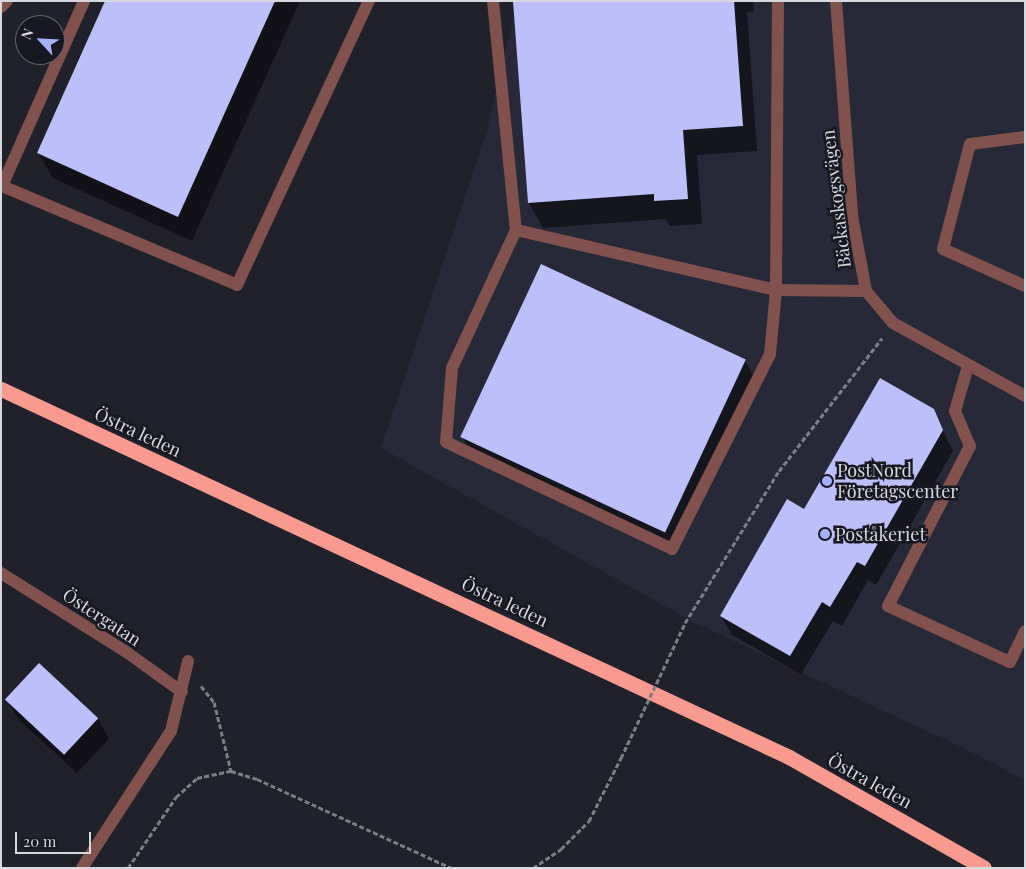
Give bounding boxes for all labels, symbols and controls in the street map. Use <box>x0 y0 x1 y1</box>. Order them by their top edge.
north arrow <box>15 15 65 65</box>
text: N <box>16 25 38 42</box>
street label: Bäckaskogsvägen <box>817 129 855 269</box>
street label: Östra leden <box>91 402 185 462</box>
place label: PostNord Företagscenter <box>837 460 958 502</box>
marker: PostNord Företagscenter <box>821 475 833 487</box>
place label: Poståkeriet <box>835 523 926 545</box>
marker: Poståkeriet <box>819 528 831 540</box>
street label: Östra leden <box>458 572 552 632</box>
street label: Östergatan <box>59 584 145 650</box>
street label: Östra leden <box>824 749 916 813</box>
scale bar <box>18 822 94 854</box>
text: 20 m <box>23 831 56 851</box>

